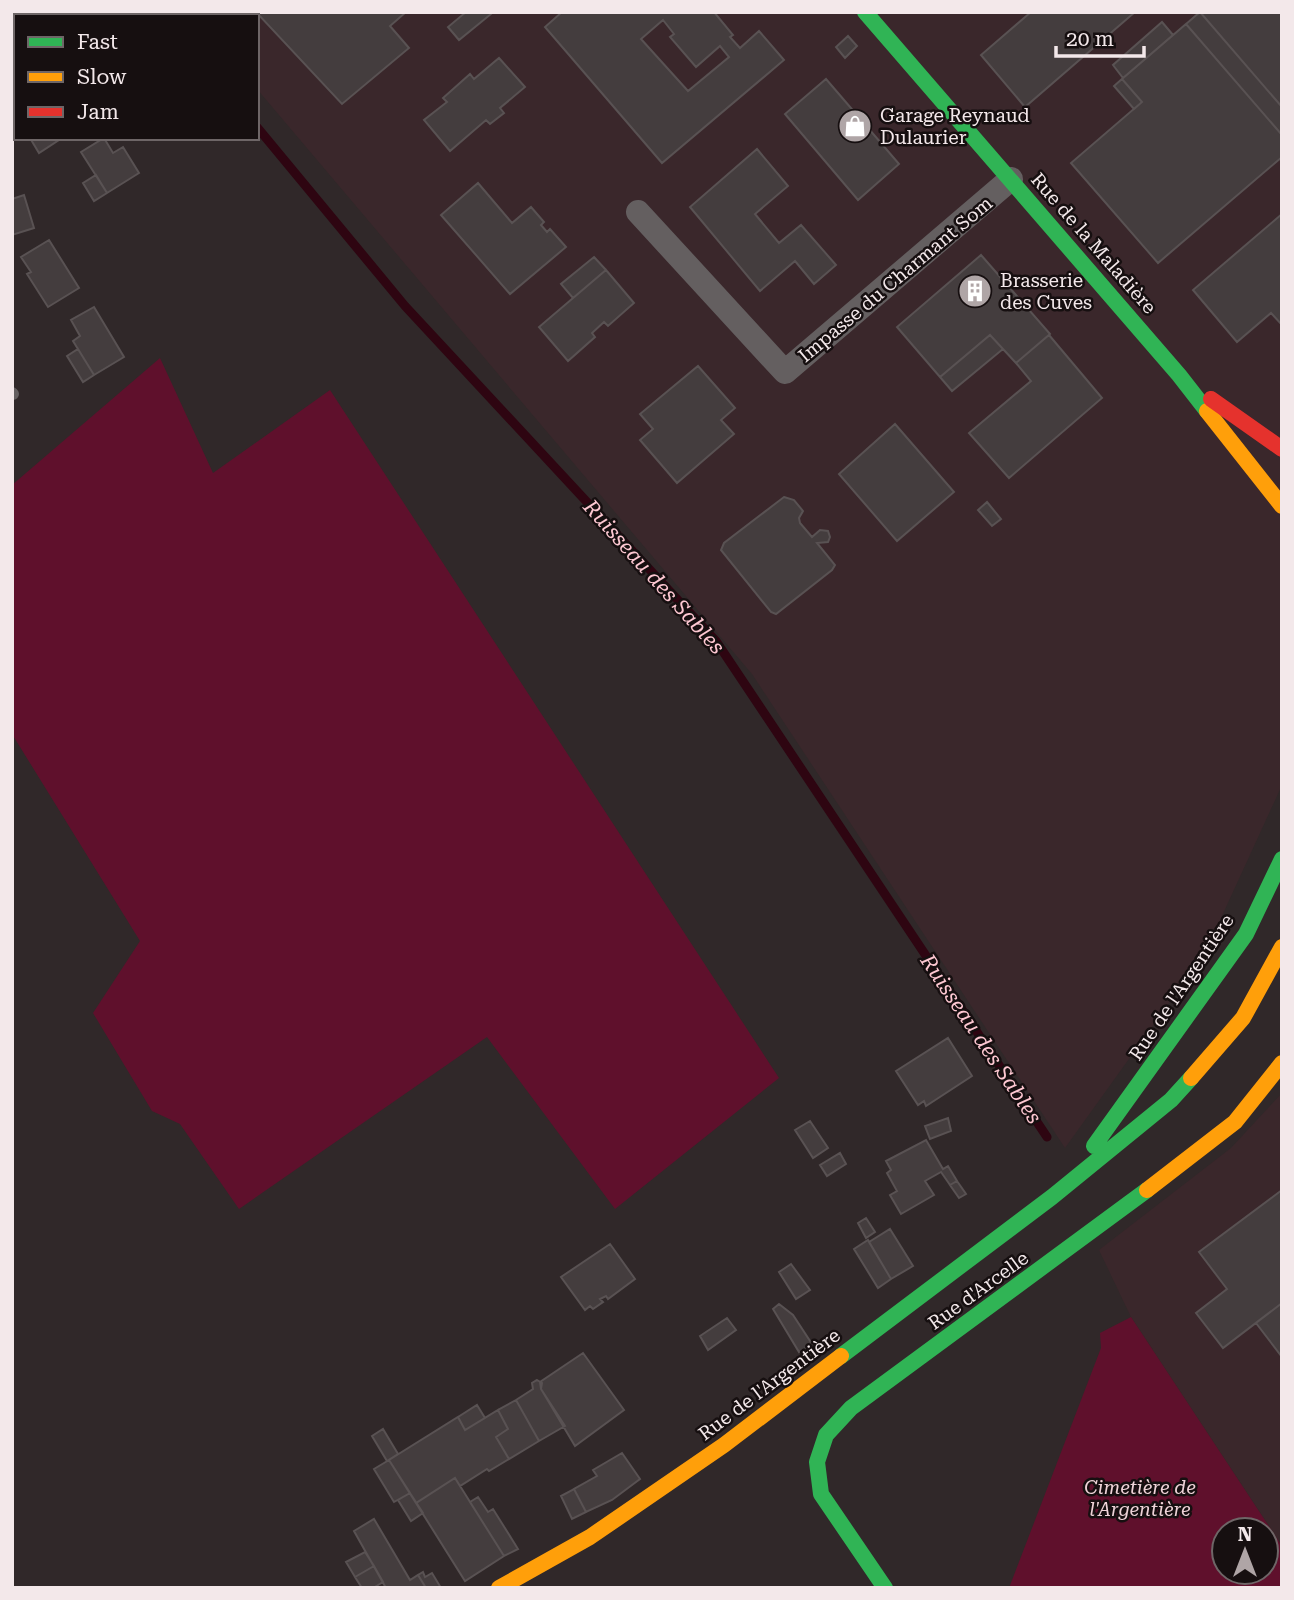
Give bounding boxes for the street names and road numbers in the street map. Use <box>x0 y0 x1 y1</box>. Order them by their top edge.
street label: Rue de la Maladière <box>1026 168 1161 319</box>
street label: Impasse du Charmant Som <box>794 192 997 367</box>
street label: Rue de l'Argentière <box>1124 910 1239 1065</box>
street label: Rue d'Arcelle <box>924 1246 1033 1334</box>
street label: Rue de l'Argentière <box>694 1324 845 1445</box>

